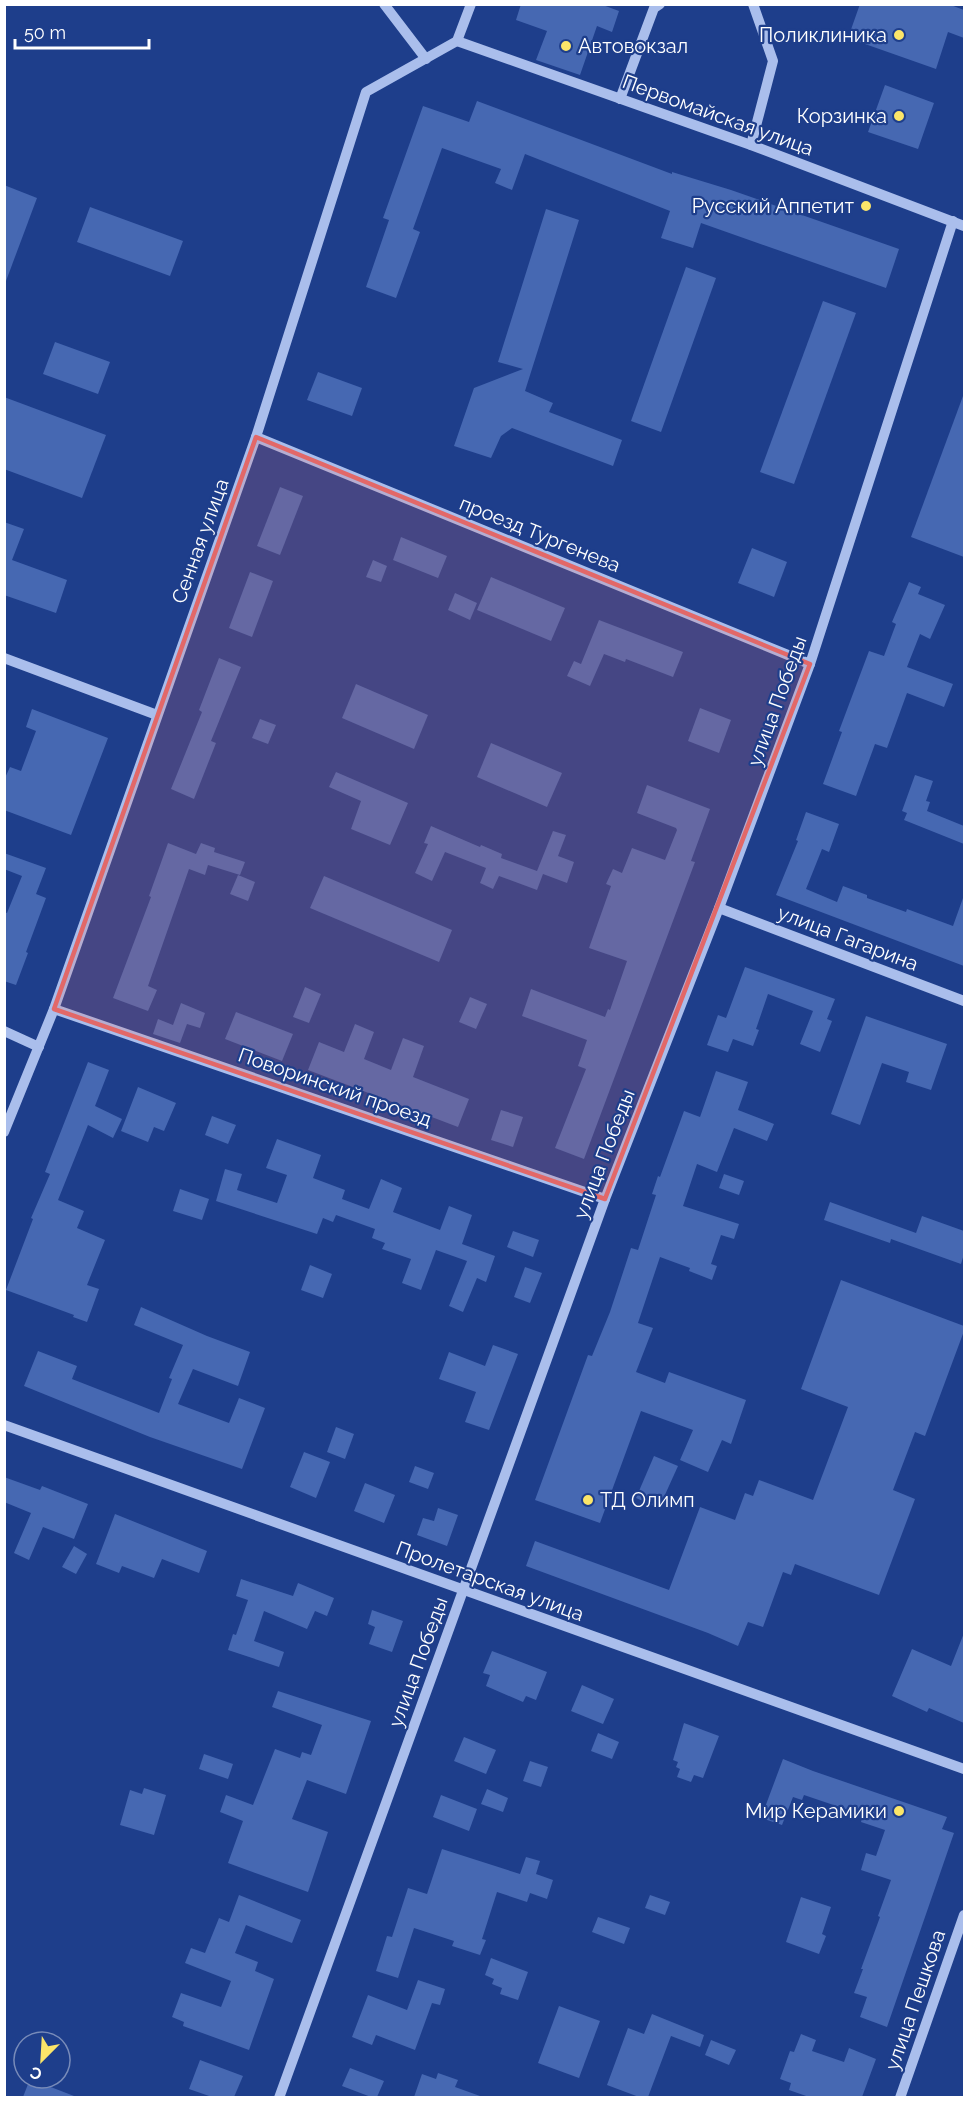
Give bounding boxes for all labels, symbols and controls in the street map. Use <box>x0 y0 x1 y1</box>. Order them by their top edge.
scale bar <box>15 12 148 50</box>
text: 50 m <box>24 22 66 43</box>
place label: Поликлиника <box>759 23 887 47</box>
marker: Поликлиника <box>892 28 906 42</box>
place label: Автовокзал <box>578 34 688 58</box>
marker: Автовокзал <box>559 39 573 53</box>
street label: Первомайская улица <box>619 69 817 161</box>
place label: Корзинка <box>797 104 887 128</box>
marker: Корзинка <box>892 109 906 123</box>
place label: Русский Аппетит <box>692 194 854 218</box>
marker: Русский Аппетит <box>859 199 873 213</box>
street label: Сенная улица <box>166 475 234 607</box>
street label: проезд Тургенева <box>456 491 624 577</box>
street label: улица Победы <box>742 633 812 769</box>
street label: улица Гагарина <box>774 900 922 976</box>
street label: Поворинский проезд <box>235 1043 435 1132</box>
street label: улица Победы <box>568 1086 640 1222</box>
place label: ТД Олимп <box>600 1488 695 1512</box>
marker: ТД Олимп <box>581 1493 595 1507</box>
street label: Пролетарская улица <box>393 1536 587 1626</box>
street label: улица Победы <box>383 1594 453 1730</box>
place label: Мир Керамики <box>745 1799 887 1823</box>
marker: Мир Керамики <box>892 1804 906 1818</box>
street label: улица Пешкова <box>880 1927 950 2073</box>
north arrow <box>12 2030 72 2090</box>
text: С <box>27 2062 45 2084</box>

